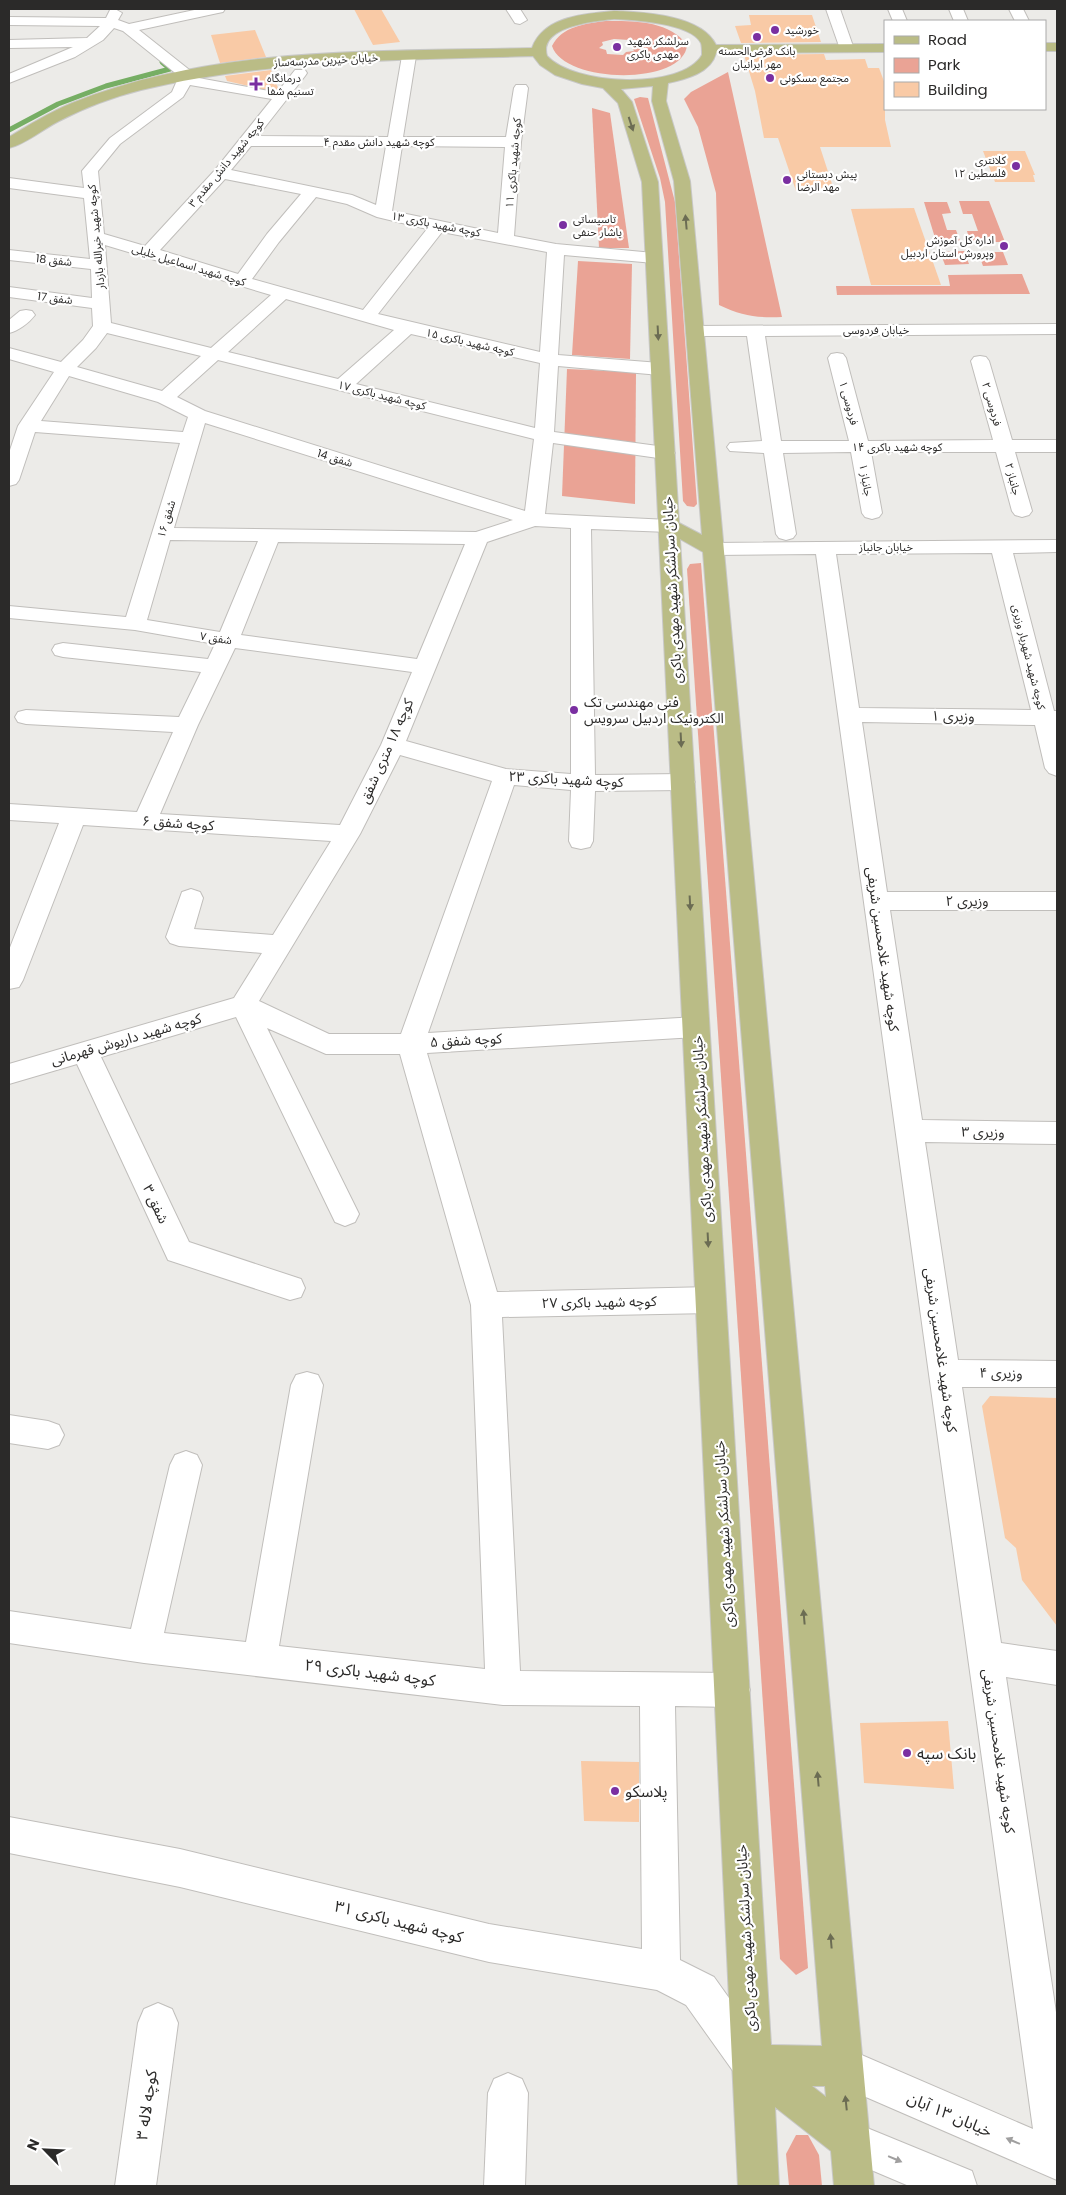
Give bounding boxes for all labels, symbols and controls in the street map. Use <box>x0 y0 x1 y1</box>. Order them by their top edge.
legend <box>884 20 1046 110</box>
place label: خورشید <box>785 22 819 38</box>
marker: خورشید <box>769 24 781 36</box>
text: Road <box>928 29 967 50</box>
marker: بانک قرض‌الحسنه مهر ایرانیان <box>751 31 763 43</box>
place label: سرلشکر شهید مهدی باکری <box>627 33 689 62</box>
marker: سرلشکر شهید مهدی باکری <box>611 41 623 53</box>
place label: بانک قرض‌الحسنه مهر ایرانیان <box>718 43 796 72</box>
street label: خیابان خیرین مدرسه‌ساز <box>272 49 379 71</box>
text: Park <box>928 54 960 75</box>
place label: درمانگاه تسنیم شفا <box>267 70 314 100</box>
place label: مجتمع مسکونی <box>780 70 849 86</box>
marker: مجتمع مسکونی <box>764 72 776 84</box>
marker: درمانگاه تسنیم شفا <box>249 77 263 91</box>
text: Building <box>928 79 988 100</box>
street label: کوچه شهید دانش مقدم ۳ <box>184 115 268 211</box>
one-way arrow <box>628 116 636 131</box>
street label: کوچه شهید باکری ۱۱ <box>501 117 525 209</box>
street label: کوچه شهید دانش مقدم ۴ <box>324 134 435 150</box>
place label: کلانتری ۱۲ فلسطین <box>953 152 1006 181</box>
marker: کلانتری ۱۲ فلسطین <box>1010 160 1022 172</box>
place label: پیش دبستانی مهد الرضا <box>797 166 857 195</box>
marker: پیش دبستانی مهد الرضا <box>781 174 793 186</box>
street label: کوچه شهید خیرالله بازدار <box>83 184 109 291</box>
street label: کوچه شهید باکری ۱۳ <box>390 208 482 241</box>
place label: تاسیساتی یاشار حنفی <box>573 211 622 240</box>
one-way arrow <box>681 214 689 230</box>
marker: تاسیساتی یاشار حنفی <box>557 219 569 231</box>
place label: اداره کل آموزش وپرورش استان اردبیل <box>901 232 994 261</box>
street label: کوچه شهید اسماعیل خلیلی <box>130 240 248 290</box>
marker: اداره کل آموزش وپرورش استان اردبیل <box>998 240 1010 252</box>
street label: شفق 18 <box>35 250 73 270</box>
street label: شفق 17 <box>36 288 74 308</box>
street label: خیابان فردوسی <box>843 322 910 338</box>
street label: کوچه شهید باکری ۱۵ <box>424 324 516 360</box>
one-way arrow <box>655 326 663 342</box>
street label: کوچه شهید باکری ۱۷ <box>336 376 428 414</box>
street label: فردوسی ۱ <box>835 379 863 427</box>
street label: فردوسی ۲ <box>978 380 1006 428</box>
street label: کوچه شهید باکری ۱۴ <box>852 439 943 455</box>
street label: شفق 14 <box>315 445 355 471</box>
street label: جانباز ۲ <box>1001 461 1025 497</box>
street label: جانباز ۱ <box>855 462 877 498</box>
street label: خیابان سرلشکر شهید مهدی باکری <box>657 496 687 684</box>
street label: شفق ۱۶ <box>153 498 179 540</box>
street label: خیابان جانباز <box>858 539 914 555</box>
street label: کوچه شهید شهریار وزیری <box>1008 603 1050 712</box>
street label: شفق ۷ <box>199 628 234 648</box>
place label: فنی مهندسی تک الکترونیک اردبیل سرویس <box>584 692 724 728</box>
street label: کوچه ۱۸ متری شفق <box>354 695 418 807</box>
marker: فنی مهندسی تک الکترونیک اردبیل سرویس <box>568 704 580 716</box>
street label: وزیری ۱ <box>931 706 975 726</box>
one-way arrow <box>677 733 685 749</box>
street label: کوچه شهید باکری ۲۳ <box>508 766 624 792</box>
street label: کوچه شفق ۶ <box>141 811 215 836</box>
street label: کوچه شهید غلامحسین شریفی <box>862 865 904 1033</box>
street label: وزیری ۲ <box>945 891 989 911</box>
one-way arrow <box>686 895 694 911</box>
street label: کوچه شهید داریوش قهرمانی <box>48 1008 204 1070</box>
street label: کوچه شفق ۵ <box>429 1028 503 1052</box>
street label: خیابان سرلشکر شهید مهدی باکری <box>687 1035 717 1223</box>
street label: وزیری ۳ <box>961 1122 1005 1142</box>
street label: شفق ۳ <box>138 1181 174 1227</box>
one-way arrow <box>705 1232 713 1248</box>
street label: کوچه شهید غلامحسین شریفی <box>920 1266 962 1434</box>
street label: کوچه شهید باکری ۲۷ <box>541 1291 657 1313</box>
street label: وزیری ۴ <box>979 1363 1023 1383</box>
street label: خیابان سرلشکر شهید مهدی باکری <box>709 1440 739 1628</box>
one-way arrow <box>800 1609 808 1625</box>
street label: کوچه شهید باکری ۲۹ <box>303 1653 437 1692</box>
street label: کوچه شهید غلامحسین شریفی <box>978 1667 1020 1835</box>
place label: بانک سپه <box>917 1742 976 1765</box>
marker: بانک سپه <box>901 1747 913 1759</box>
one-way arrow <box>813 1771 821 1787</box>
place label: پلاسکو <box>625 1780 668 1803</box>
marker: پلاسکو <box>609 1785 621 1797</box>
street label: خیابان سرلشکر شهید مهدی باکری <box>731 1844 761 2032</box>
street label: کوچه شهید باکری ۳۱ <box>332 1894 466 1949</box>
one-way arrow <box>827 1933 835 1949</box>
street label: کوچه لاله ۳ <box>130 2068 163 2141</box>
street label: خیابان ۱۳ آبان <box>904 2086 996 2143</box>
one-way arrow <box>842 2095 850 2111</box>
north arrow <box>20 2125 70 2175</box>
text: N <box>22 2136 44 2154</box>
one-way arrow <box>1006 2136 1020 2144</box>
one-way arrow <box>888 2156 902 2164</box>

